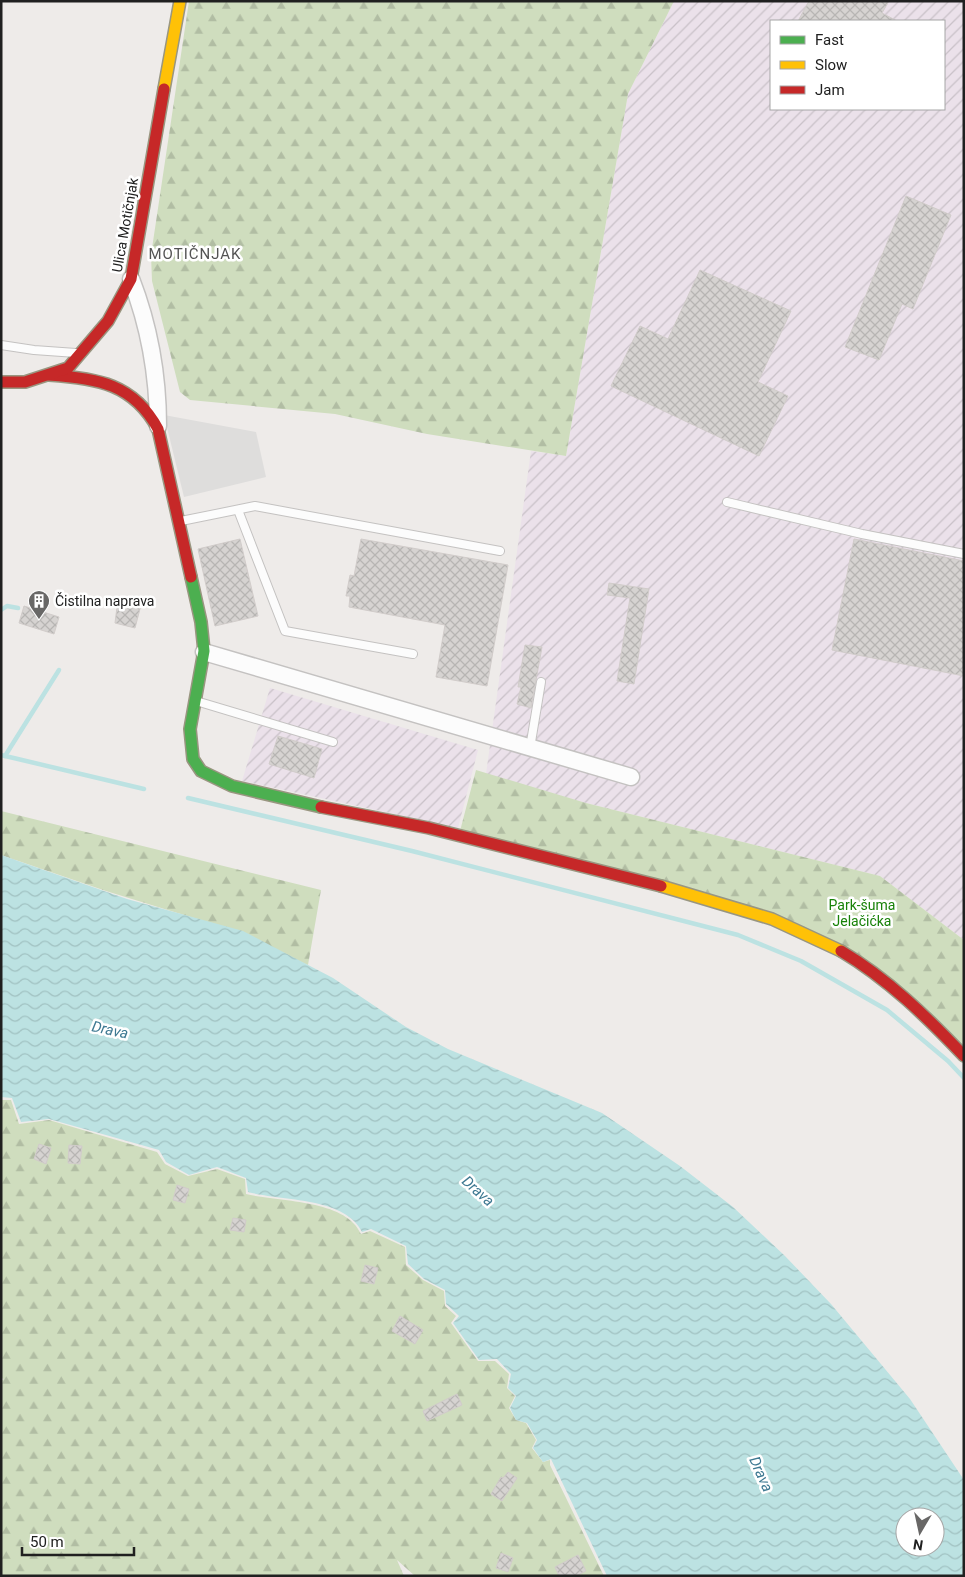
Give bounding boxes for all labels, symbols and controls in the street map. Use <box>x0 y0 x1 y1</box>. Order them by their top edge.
legend <box>770 20 945 110</box>
text: Fast <box>815 31 844 49</box>
text: Slow <box>815 56 847 74</box>
text: Jam <box>815 81 845 99</box>
street label: Ulica Motičnjak <box>109 176 141 273</box>
district label: MOTIČNJAK <box>148 245 242 263</box>
building icon: Čistilna naprava <box>27 589 51 620</box>
place label: Čistilna naprava <box>55 592 154 609</box>
park label: Park-šuma Jelačićka <box>829 897 895 929</box>
water label: Drava <box>90 1017 130 1043</box>
water label: Drava <box>458 1172 498 1210</box>
water label: Drava <box>745 1454 777 1495</box>
north arrow <box>895 1507 945 1557</box>
scale bar <box>22 1524 135 1556</box>
text: 50 m <box>30 1533 64 1551</box>
text: N <box>912 1536 924 1554</box>

